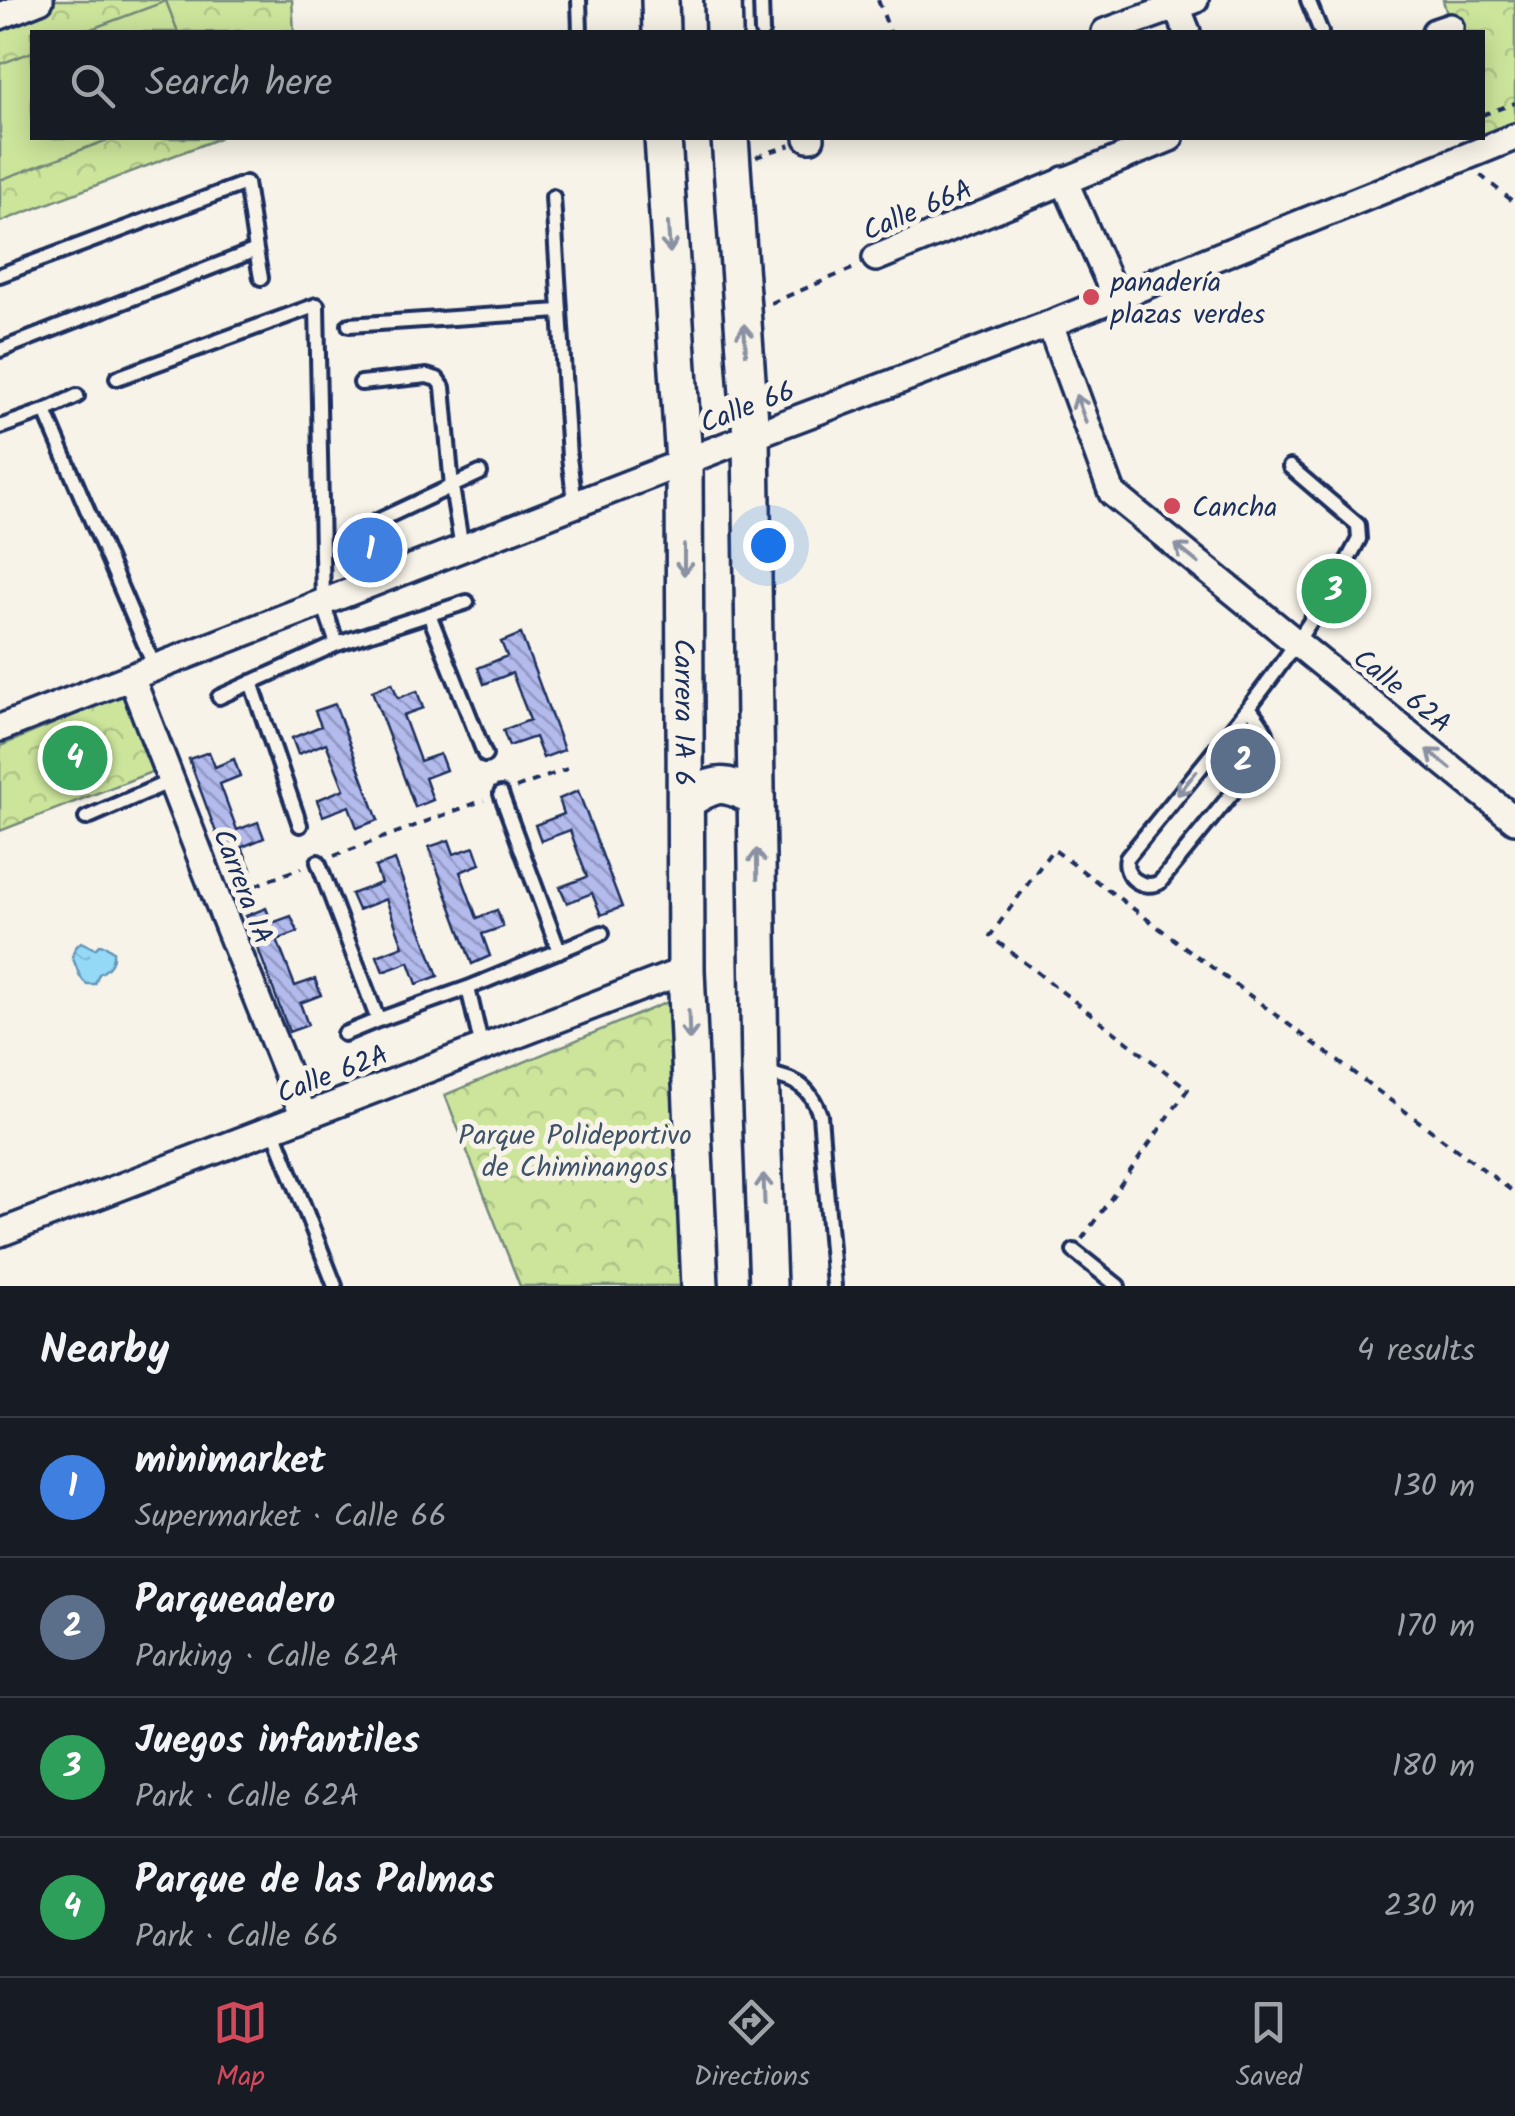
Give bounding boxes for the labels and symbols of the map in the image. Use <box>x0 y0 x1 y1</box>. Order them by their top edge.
street label: Calle 66A <box>856 168 980 255</box>
one-way arrow <box>660 221 679 253</box>
place label: panadería plazas verdes <box>1109 261 1265 338</box>
marker: panadería plazas verdes <box>1080 286 1102 308</box>
one-way arrow <box>735 323 754 355</box>
street label: Calle 66 <box>694 370 802 447</box>
one-way arrow <box>1071 394 1089 425</box>
place label: Cancha <box>1192 486 1277 531</box>
marker: Cancha <box>1161 495 1183 517</box>
pin: 1 <box>338 512 402 588</box>
your location <box>743 520 794 571</box>
one-way arrow <box>674 542 694 575</box>
one-way arrow <box>1174 543 1200 565</box>
pin: 3 <box>1302 554 1366 628</box>
street label: Calle 62A <box>1342 638 1461 746</box>
street label: Carrera 1A 6 <box>660 639 705 786</box>
pin: 4 <box>42 720 108 796</box>
pin: 2 <box>1210 724 1276 798</box>
one-way arrow <box>1427 748 1453 770</box>
one-way arrow <box>1176 770 1198 796</box>
street label: Carrera 1A <box>199 823 284 951</box>
one-way arrow <box>747 848 766 880</box>
one-way arrow <box>679 1008 698 1040</box>
street label: Calle 62A <box>271 1033 395 1117</box>
park label: Parque Polideportivo de Chiminangos <box>458 1114 692 1191</box>
one-way arrow <box>755 1173 774 1205</box>

